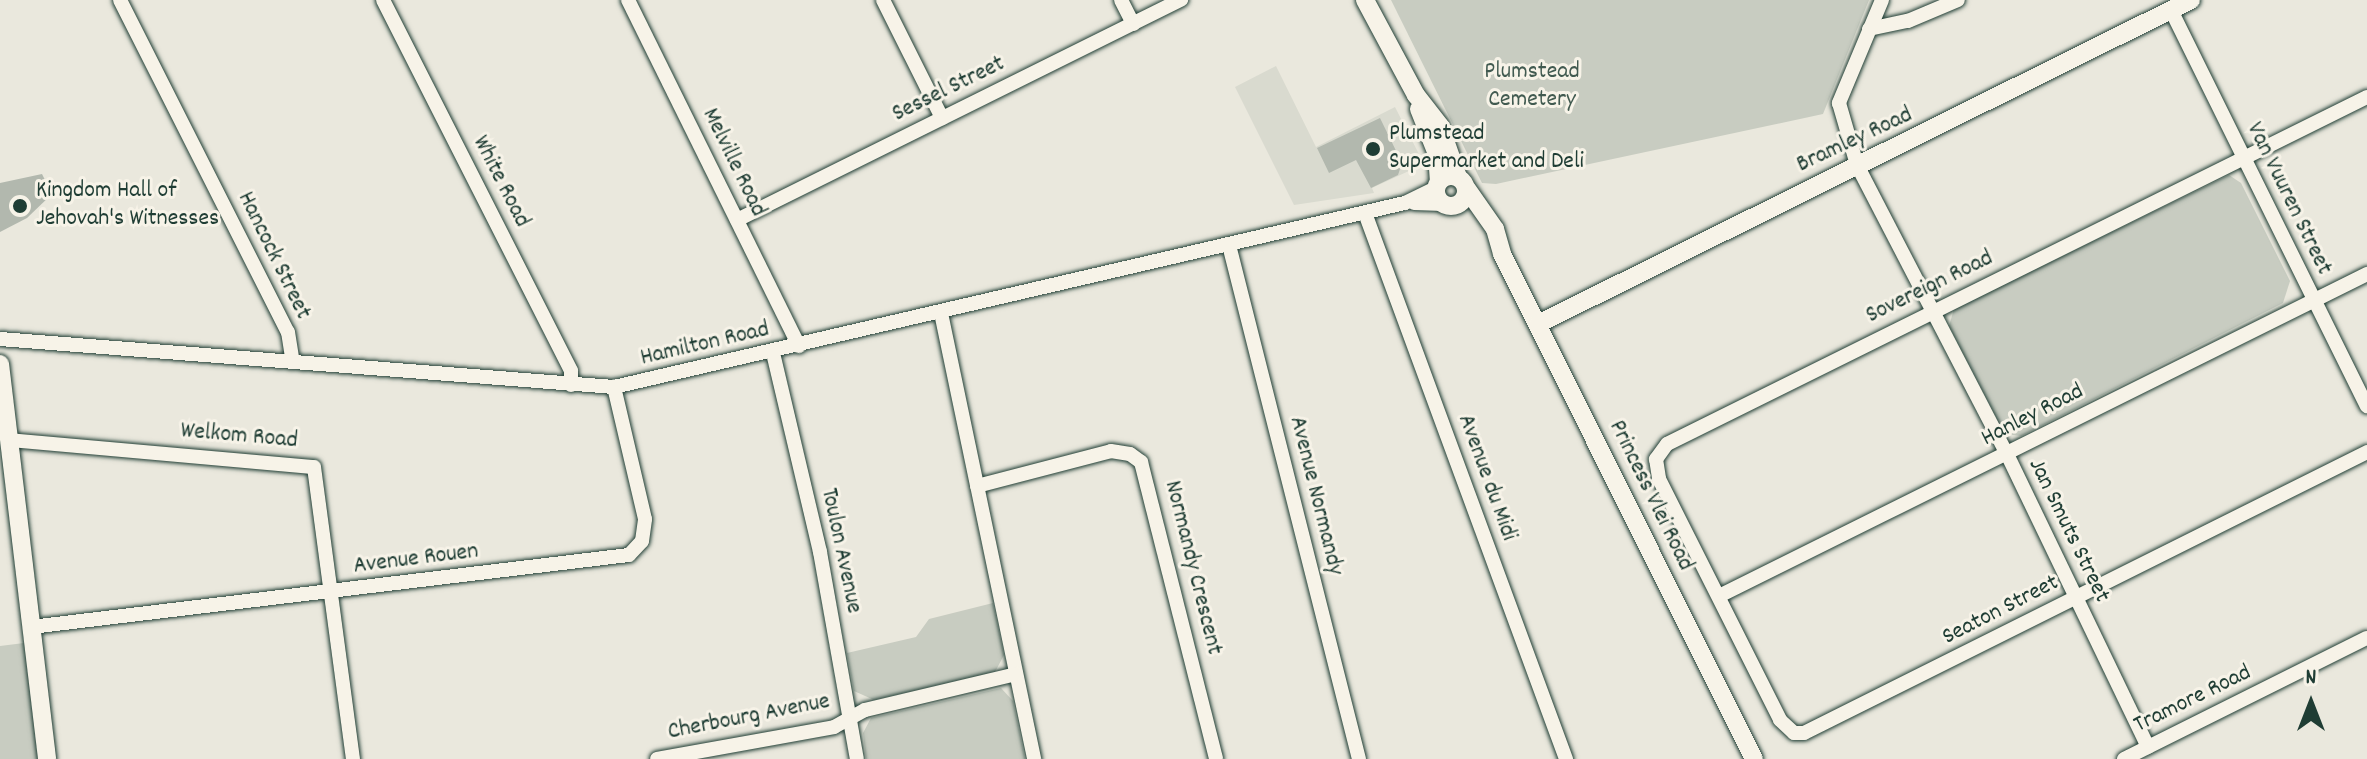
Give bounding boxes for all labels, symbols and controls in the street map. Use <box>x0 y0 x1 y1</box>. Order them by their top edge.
street label: Sessel Street <box>888 50 1010 130</box>
park label: Plumstead Cemetery <box>1484 59 1580 115</box>
street label: Bramley Road <box>1793 102 1917 180</box>
street label: Melville Road <box>694 104 772 222</box>
street label: Van Vuuren Street <box>2239 118 2337 280</box>
place label: Plumstead Supermarket and Deli <box>1389 121 1584 177</box>
street label: White Road <box>465 131 535 233</box>
marker: Plumstead Supermarket and Deli <box>1364 140 1382 158</box>
place label: Kingdom Hall of Jehovah's Witnesses <box>36 178 219 234</box>
street label: Hancock Street <box>230 188 316 324</box>
marker: Kingdom Hall of Jehovah's Witnesses <box>11 197 29 215</box>
street label: Sovereign Road <box>1862 245 1998 331</box>
street label: Hamilton Road <box>638 316 772 374</box>
street label: Hanley Road <box>1977 378 2089 454</box>
street label: Avenue du Midi <box>1450 411 1522 545</box>
street label: Avenue Normandy <box>1281 414 1349 578</box>
street label: Princess Vlei Road <box>1601 416 1699 576</box>
street label: Welkom Road <box>179 418 299 456</box>
street label: Jan Smuts Street <box>2021 454 2115 608</box>
street label: Normandy Crescent <box>1156 478 1228 658</box>
street label: Toulon Avenue <box>813 486 867 616</box>
street label: Avenue Rouen <box>352 538 480 582</box>
street label: Seaton Street <box>1938 569 2064 653</box>
street label: Tramore Road <box>2130 659 2256 741</box>
north arrow <box>2271 663 2351 743</box>
text: N <box>2306 663 2316 694</box>
street label: Cherbourg Avenue <box>666 688 832 748</box>

